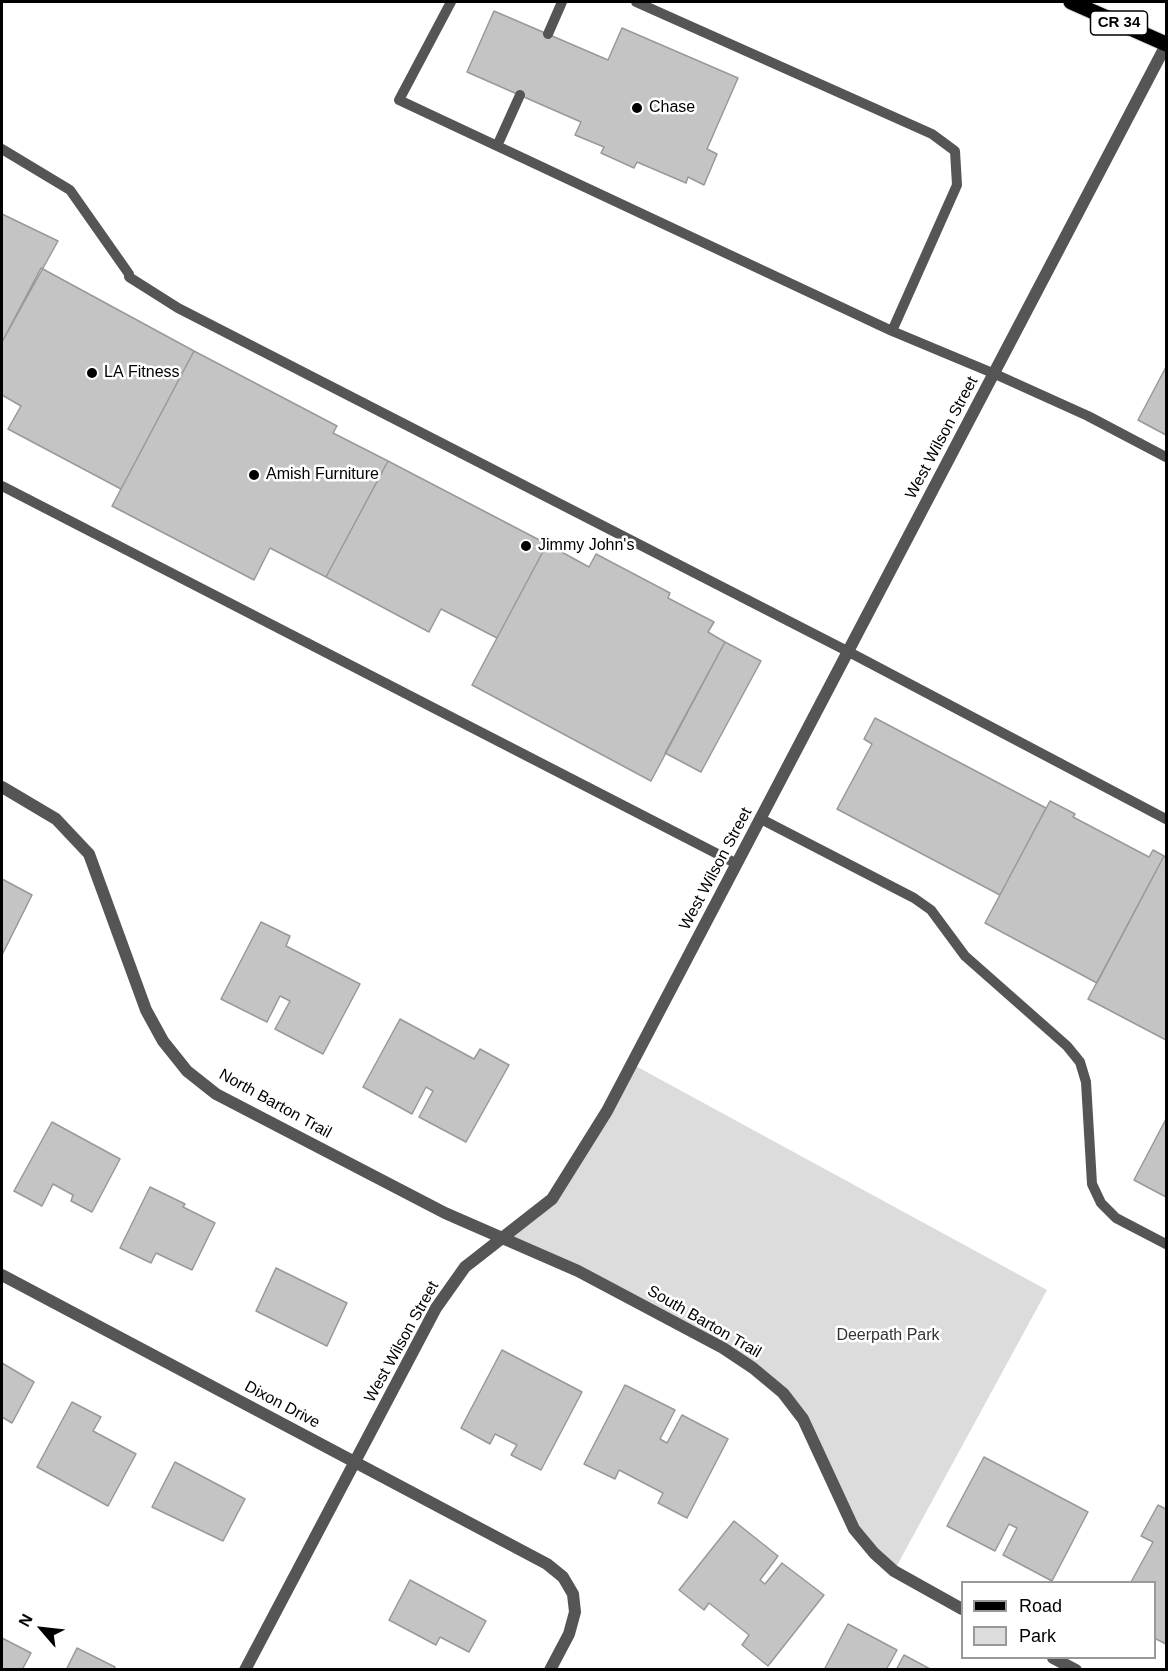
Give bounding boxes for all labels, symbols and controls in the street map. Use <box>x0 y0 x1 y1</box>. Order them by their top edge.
road number: CR 34 <box>1090 11 1148 35</box>
place label: Chase <box>649 98 695 118</box>
marker: Chase <box>630 101 644 115</box>
place label: LA Fitness <box>104 363 180 383</box>
marker: LA Fitness <box>85 366 99 380</box>
street label: West Wilson Street <box>902 374 982 502</box>
place label: Amish Furniture <box>266 465 379 485</box>
marker: Amish Furniture <box>247 468 261 482</box>
place label: Jimmy John's <box>538 536 634 556</box>
marker: Jimmy John's <box>519 539 533 553</box>
street label: West Wilson Street <box>676 805 756 933</box>
street label: North Barton Trail <box>215 1065 335 1143</box>
street label: West Wilson Street <box>361 1278 443 1406</box>
street label: South Barton Trail <box>644 1282 764 1362</box>
park label: Deerpath Park <box>836 1326 940 1346</box>
street label: Dixon Drive <box>241 1377 323 1433</box>
legend <box>961 1581 1156 1659</box>
text: Road <box>1019 1596 1062 1616</box>
north arrow <box>12 1599 72 1659</box>
text: N <box>15 1611 36 1629</box>
text: Park <box>1019 1626 1056 1646</box>

